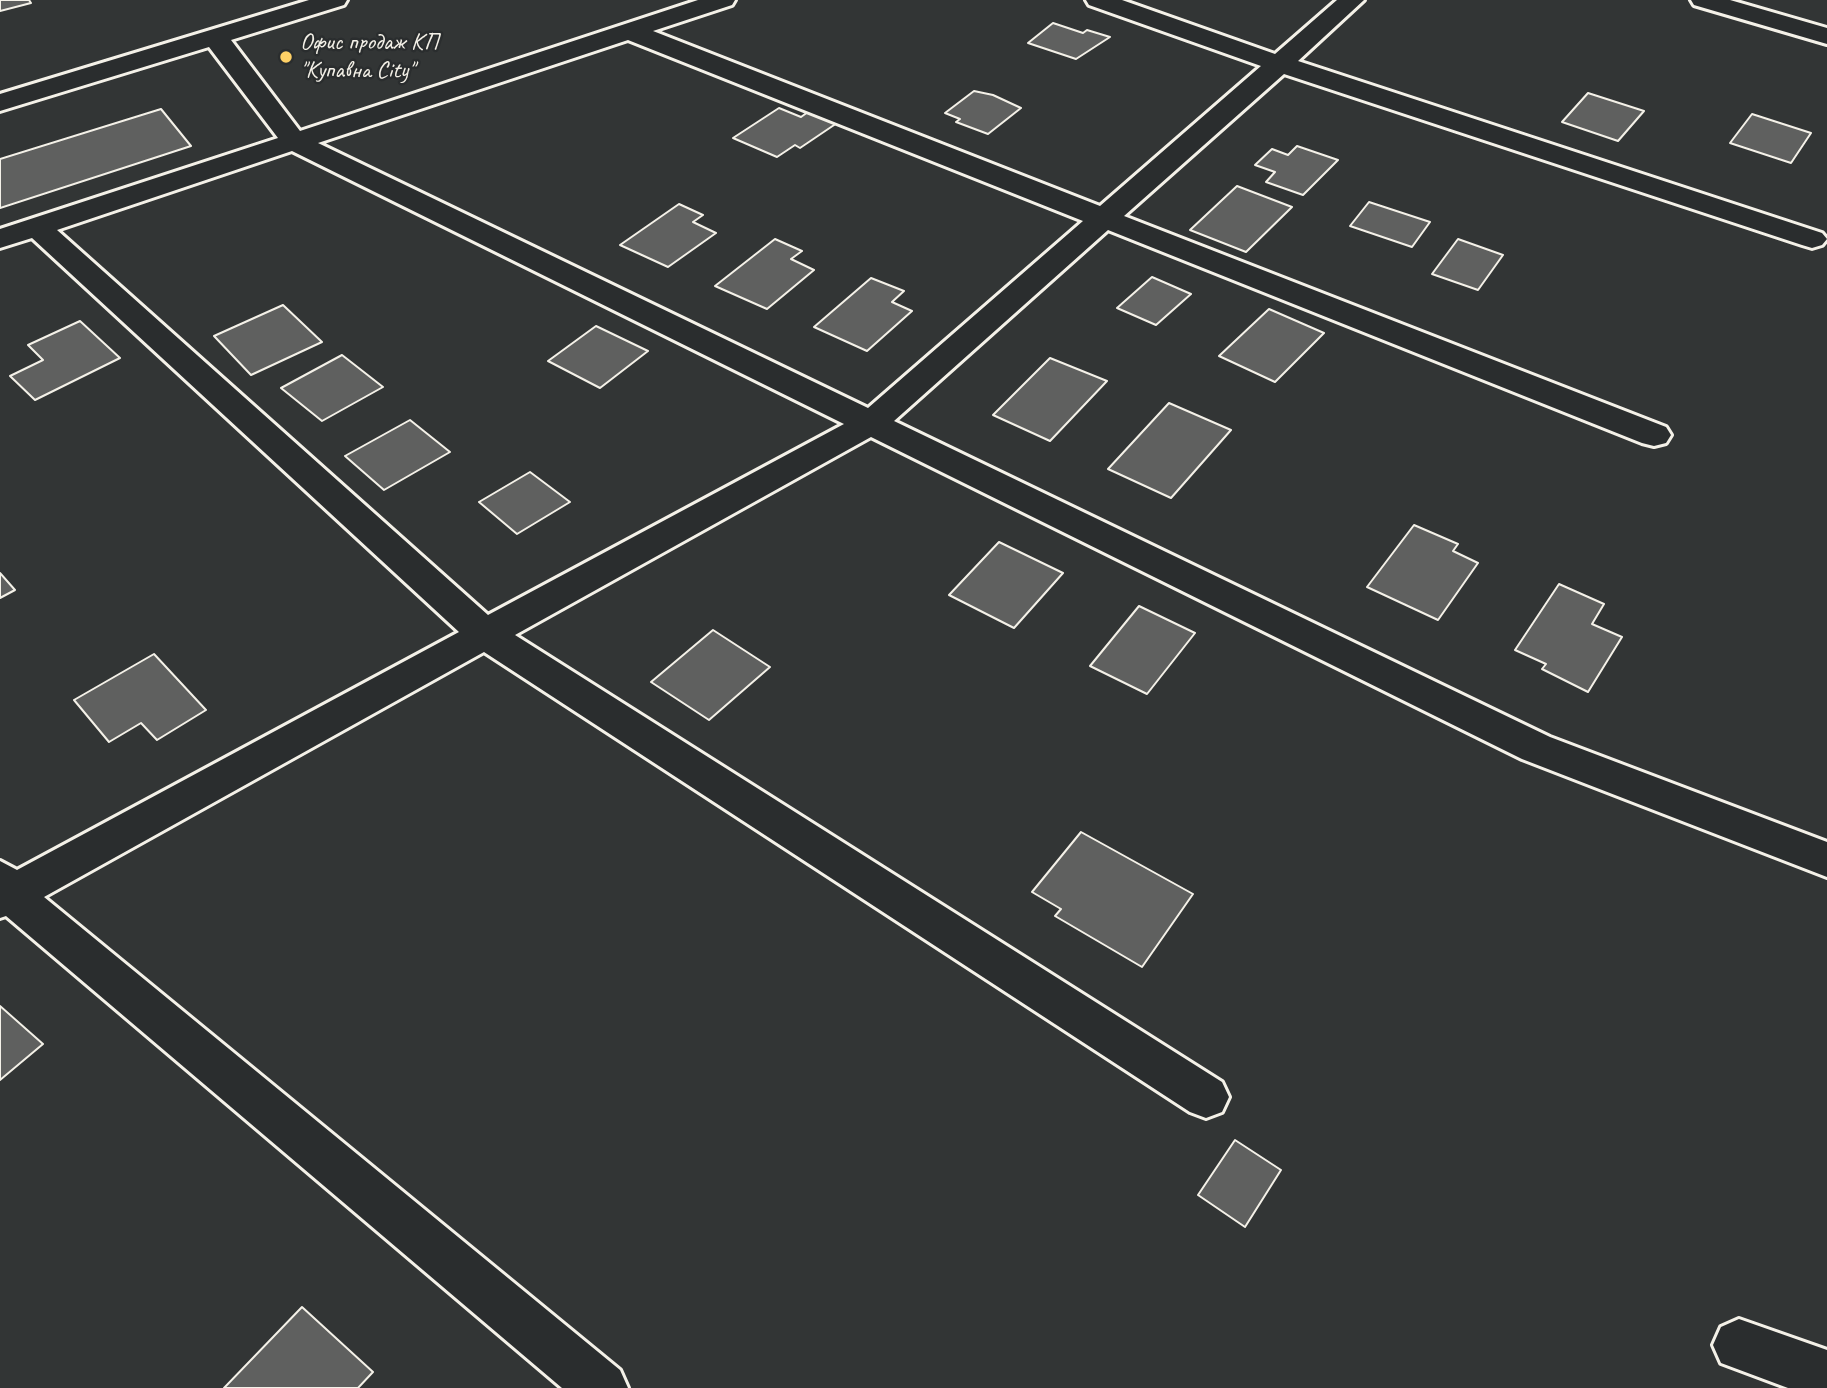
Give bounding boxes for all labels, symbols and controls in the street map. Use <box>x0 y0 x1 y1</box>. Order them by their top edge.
place label: Офис продаж КП "Купавна City" <box>300 29 437 85</box>
marker: Офис продаж КП "Купавна City" <box>278 49 294 65</box>

